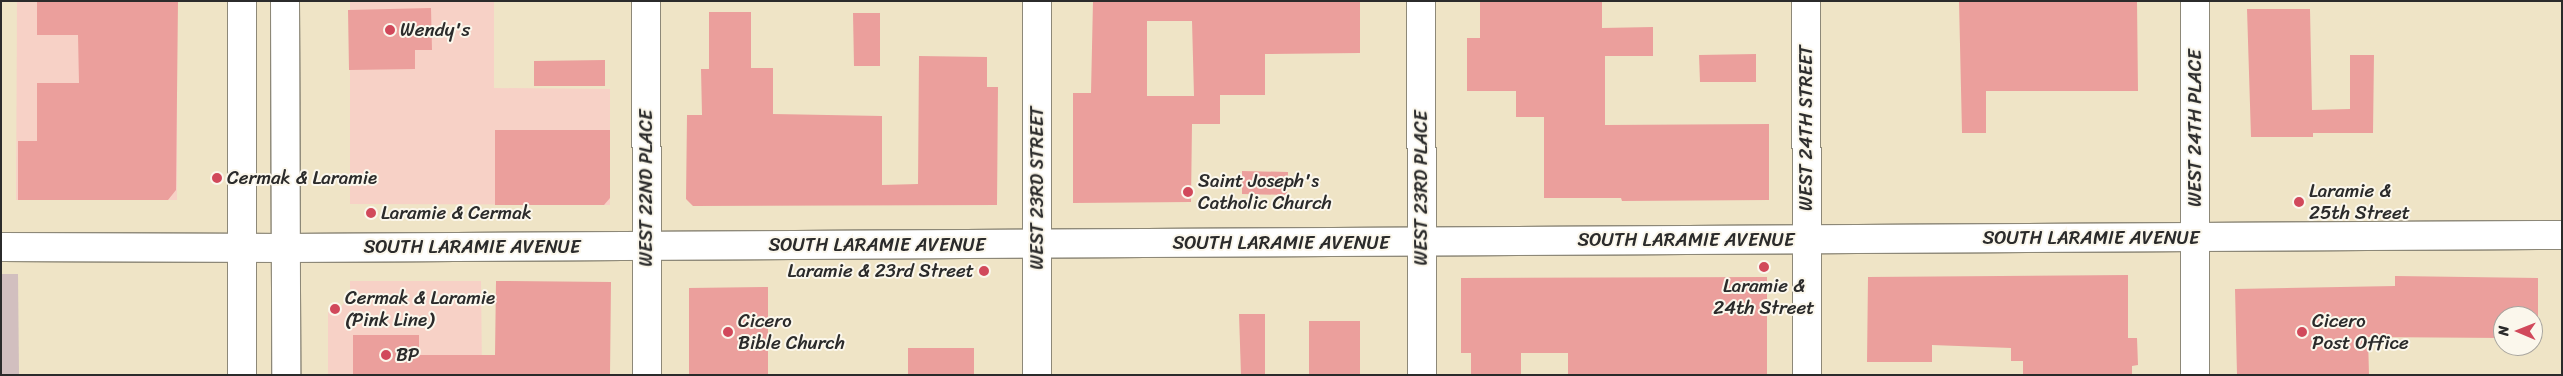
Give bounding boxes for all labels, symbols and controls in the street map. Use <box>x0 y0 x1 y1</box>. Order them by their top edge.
place label: Wendy's <box>400 19 470 41</box>
marker: Wendy's <box>384 24 396 36</box>
street label: WEST 24TH STREET <box>1795 44 1817 212</box>
street label: WEST 24TH PLACE <box>2184 49 2206 207</box>
street label: WEST 23RD STREET <box>1026 105 1048 271</box>
street label: WEST 22ND PLACE <box>635 109 657 267</box>
street label: WEST 23RD PLACE <box>1410 110 1432 266</box>
place label: Cermak & Laramie <box>227 167 378 189</box>
place label: Saint Joseph's Catholic Church <box>1198 170 1332 214</box>
marker: Cermak & Laramie <box>211 172 223 184</box>
place label: Laramie & 25th Street <box>2309 180 2410 224</box>
marker: Saint Joseph's Catholic Church <box>1182 186 1194 198</box>
marker: Laramie & 25th Street <box>2293 196 2305 208</box>
place label: Laramie & Cermak <box>381 202 532 224</box>
marker: Laramie & Cermak <box>365 207 377 219</box>
street label: SOUTH LARAMIE AVENUE <box>1982 227 2200 249</box>
street label: SOUTH LARAMIE AVENUE <box>1577 229 1795 251</box>
street label: SOUTH LARAMIE AVENUE <box>1172 232 1390 254</box>
street label: SOUTH LARAMIE AVENUE <box>768 234 986 256</box>
street label: SOUTH LARAMIE AVENUE <box>363 236 581 258</box>
place label: Laramie & 23rd Street <box>787 260 974 282</box>
marker: Laramie & 24th Street <box>1758 261 1770 273</box>
marker: Laramie & 23rd Street <box>978 265 990 277</box>
place label: Laramie & 24th Street <box>1713 275 1815 319</box>
place label: Cermak & Laramie (Pink Line) <box>345 287 496 331</box>
marker: Cermak & Laramie (Pink Line) <box>329 303 341 315</box>
north arrow <box>2493 306 2543 356</box>
place label: Cicero Bible Church <box>738 310 845 354</box>
place label: Cicero Post Office <box>2312 310 2409 354</box>
marker: Cicero Bible Church <box>722 326 734 338</box>
marker: Cicero Post Office <box>2296 326 2308 338</box>
text: N <box>2491 326 2516 336</box>
place label: BP <box>396 344 419 366</box>
marker: BP <box>380 349 392 361</box>

